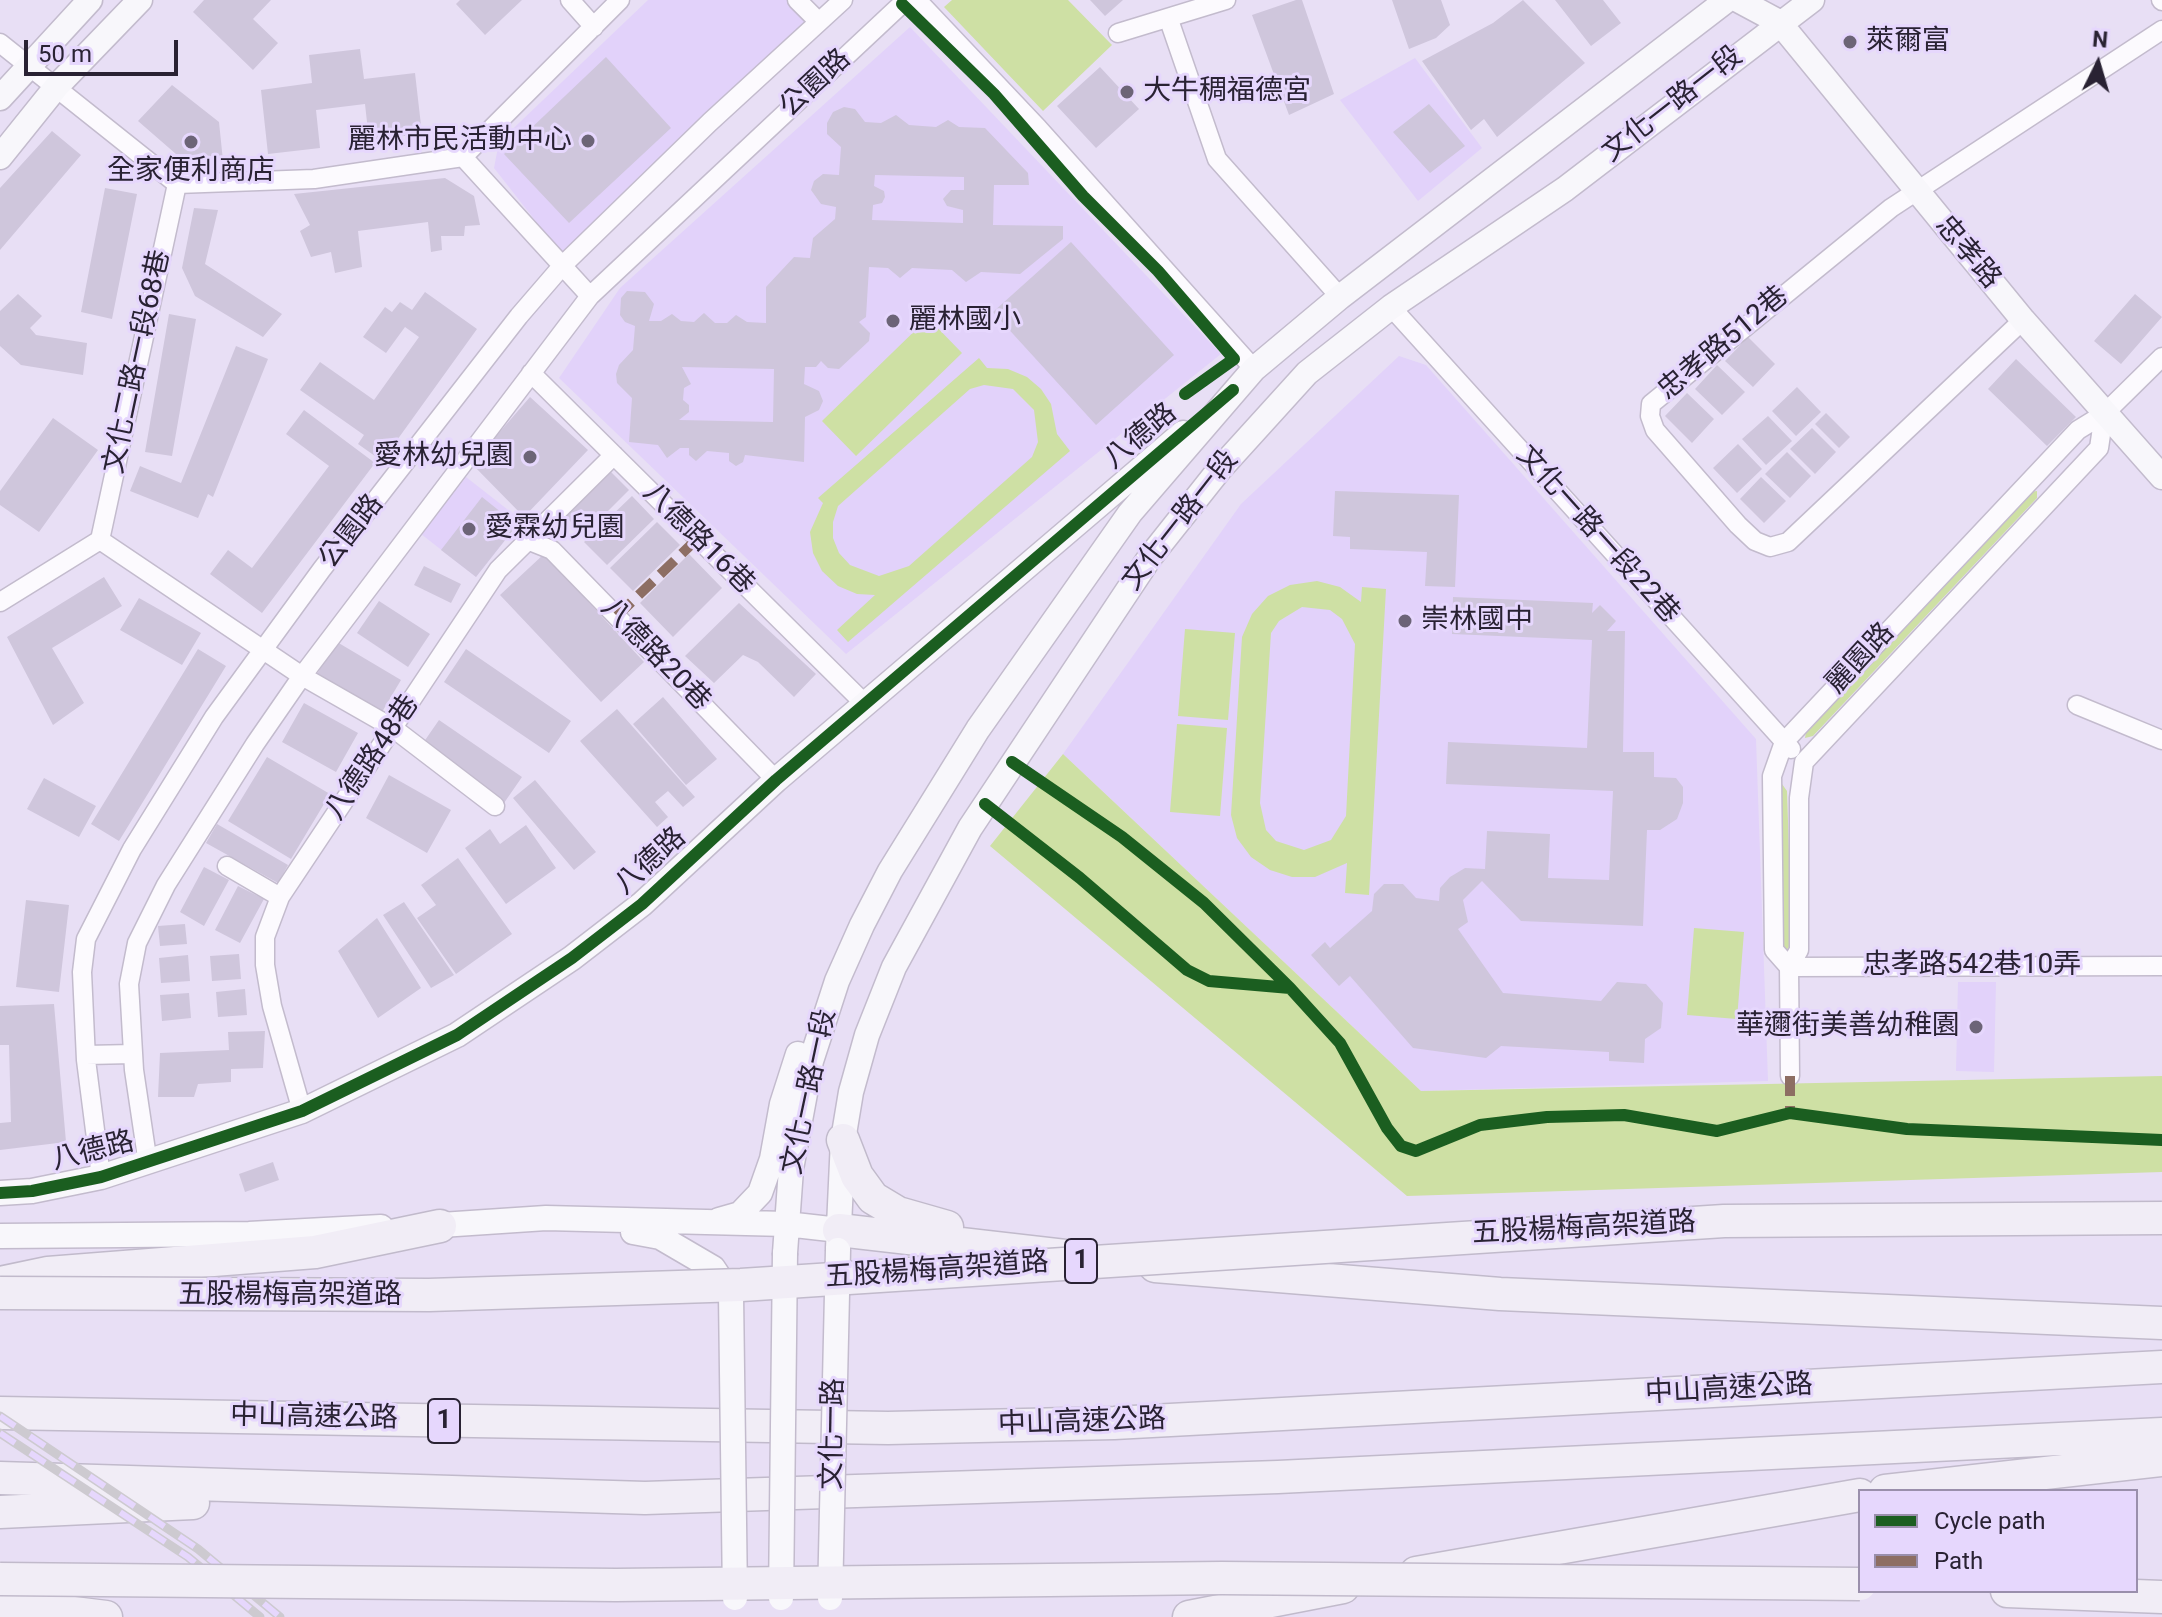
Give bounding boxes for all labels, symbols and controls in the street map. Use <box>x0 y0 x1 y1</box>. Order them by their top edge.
scale bar <box>28 24 182 74</box>
north arrow <box>2058 24 2138 104</box>
place label: 萊爾富 <box>1866 25 1950 59</box>
text: N <box>2091 26 2109 53</box>
marker: 萊爾富 <box>1841 33 1859 51</box>
text: 50 m <box>38 40 92 68</box>
street label: 文化一路一段 <box>1596 40 1750 170</box>
street label: 公園路 <box>774 43 858 125</box>
place label: 大牛稠福德宮 <box>1143 75 1311 109</box>
marker: 大牛稠福德宮 <box>1118 83 1136 101</box>
place label: 麗林市民活動中心 <box>348 124 572 158</box>
marker: 麗林市民活動中心 <box>579 132 597 150</box>
marker: 全家便利商店 <box>182 133 200 151</box>
place label: 全家便利商店 <box>107 155 275 189</box>
street label: 忠孝路 <box>1927 210 2007 296</box>
street label: 文化二路一段68巷 <box>98 247 178 477</box>
street label: 忠孝路512巷 <box>1652 280 1796 408</box>
place label: 麗林國小 <box>909 304 1021 338</box>
marker: 麗林國小 <box>884 312 902 330</box>
street label: 八德路 <box>1098 397 1184 477</box>
street label: 文化一路一段22巷 <box>1508 439 1686 631</box>
place label: 愛林幼兒園 <box>374 440 514 474</box>
street label: 文化一路一段 <box>1116 444 1246 598</box>
marker: 愛林幼兒園 <box>521 448 539 466</box>
street label: 八德路16巷 <box>635 476 761 602</box>
street label: 公園路 <box>313 489 391 575</box>
place label: 愛霖幼兒園 <box>485 512 625 546</box>
marker: 愛霖幼兒園 <box>460 520 478 538</box>
street label: 八德路20巷 <box>593 592 717 718</box>
place label: 崇林國中 <box>1421 604 1533 638</box>
marker: 崇林國中 <box>1396 612 1414 630</box>
street label: 麗園路 <box>1820 617 1902 701</box>
street label: 八德路48巷 <box>319 689 427 827</box>
street label: 八德路 <box>609 821 693 903</box>
street label: 忠孝路542巷10弄 <box>1863 949 2081 983</box>
street label: 文化一路一段 <box>776 1006 844 1178</box>
place label: 華邇街美善幼稚園 <box>1736 1010 1960 1044</box>
marker: 華邇街美善幼稚園 <box>1967 1018 1985 1036</box>
street label: 八德路 <box>48 1126 138 1178</box>
street label: 五股楊梅高架道路 <box>1471 1206 1697 1252</box>
road number: 1 <box>1065 1239 1097 1283</box>
street label: 五股楊梅高架道路 <box>824 1246 1050 1296</box>
street label: 五股楊梅高架道路 <box>178 1279 402 1313</box>
street label: 中山高速公路 <box>1644 1369 1814 1411</box>
street label: 文化一路 <box>816 1378 852 1490</box>
road number: 1 <box>428 1399 460 1443</box>
street label: 中山高速公路 <box>230 1400 398 1436</box>
street label: 中山高速公路 <box>997 1403 1167 1443</box>
legend <box>1858 1489 2138 1593</box>
text: Cycle path <box>1934 1507 2046 1535</box>
text: Path <box>1934 1547 1983 1575</box>

